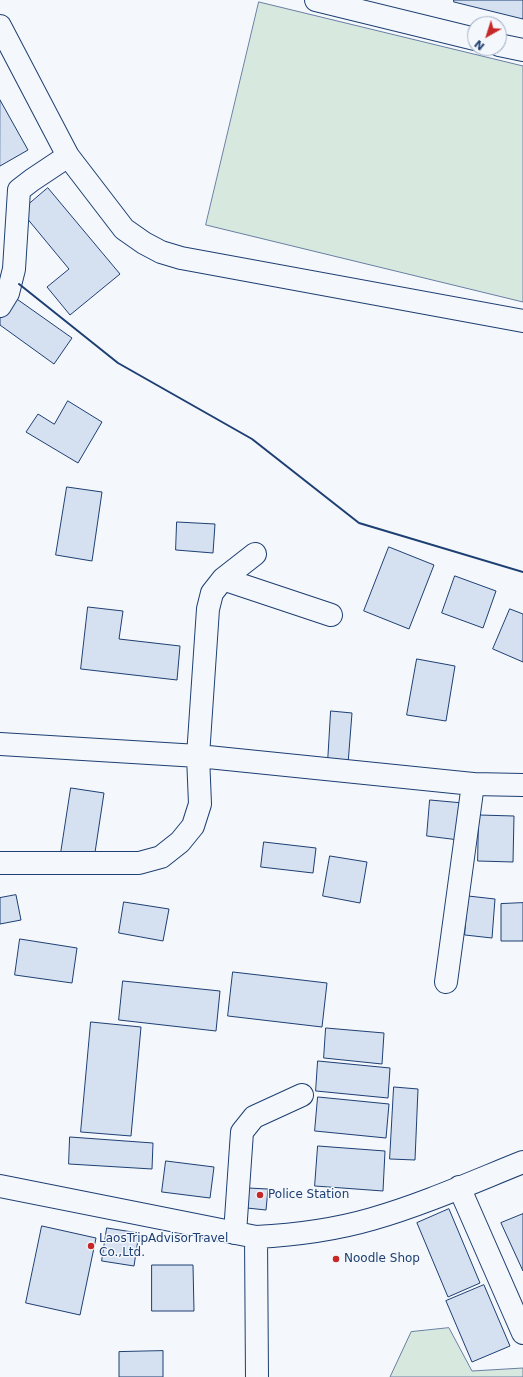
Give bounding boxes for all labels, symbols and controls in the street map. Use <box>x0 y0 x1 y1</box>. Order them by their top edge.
north arrow <box>467 16 507 56</box>
text: N <box>472 37 487 53</box>
place label: Police Station <box>268 1188 349 1202</box>
marker: Police Station <box>255 1190 265 1200</box>
place label: LaosTripAdvisorTravel Co.,Ltd. <box>99 1232 228 1260</box>
marker: LaosTripAdvisorTravel Co.,Ltd. <box>86 1241 96 1251</box>
place label: Noodle Shop <box>344 1252 420 1266</box>
marker: Noodle Shop <box>331 1254 341 1264</box>

